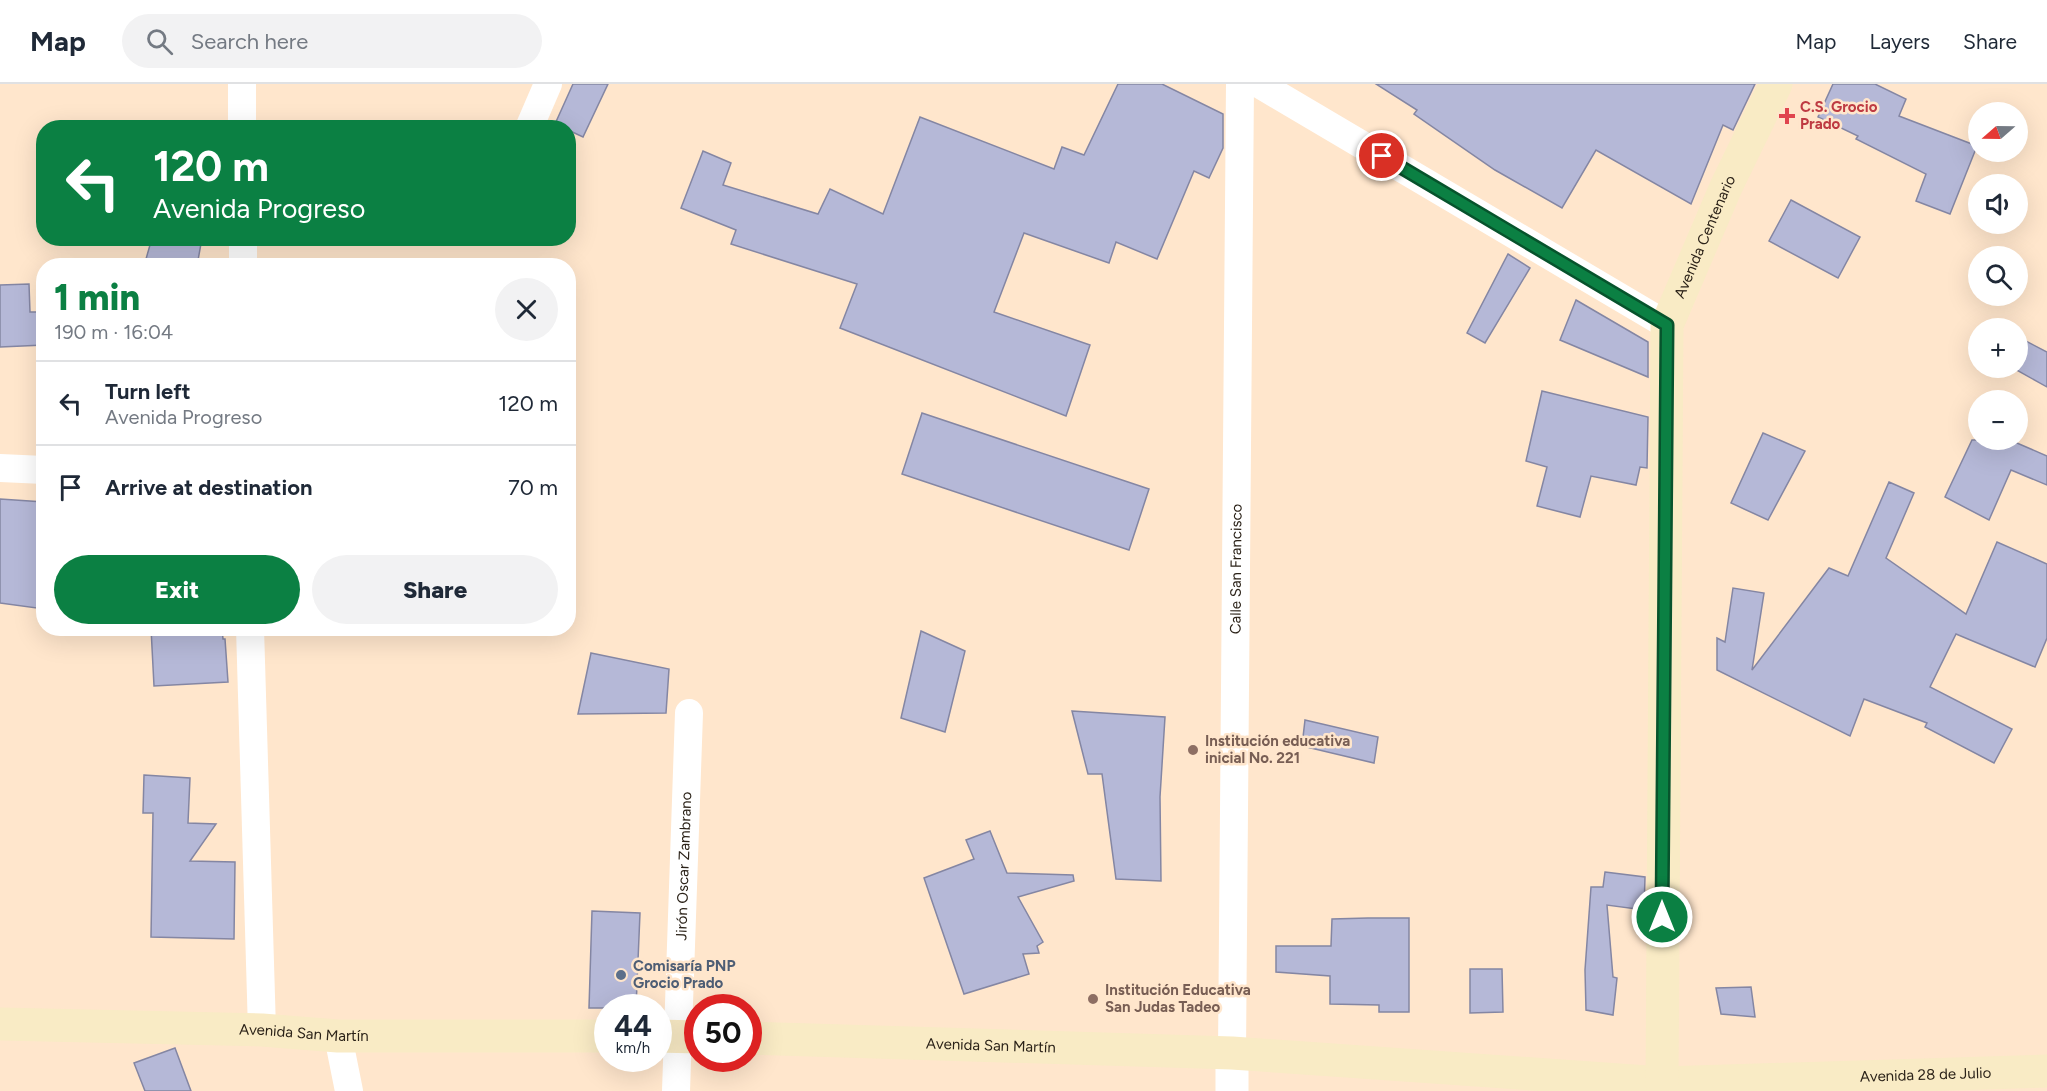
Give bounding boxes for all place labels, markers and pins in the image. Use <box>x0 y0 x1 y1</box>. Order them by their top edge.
place label: C.S. Grocio Prado <box>1800 98 1878 133</box>
marker: C.S. Grocio Prado <box>1778 107 1796 125</box>
pin <box>1356 130 1407 181</box>
place label: Institución educativa inicial No. 221 <box>1205 732 1350 767</box>
marker: Institución educativa inicial No. 221 <box>1186 743 1200 757</box>
place label: Comisaría PNP Grocio Prado <box>633 957 735 992</box>
marker: Comisaría PNP Grocio Prado <box>614 968 628 982</box>
place label: Institución Educativa San Judas Tadeo <box>1105 981 1251 1016</box>
marker: Institución Educativa San Judas Tadeo <box>1086 992 1100 1006</box>

